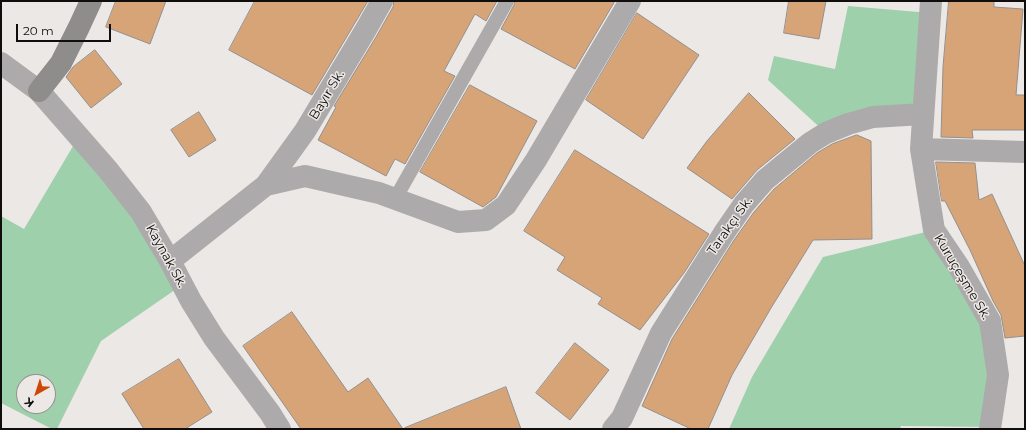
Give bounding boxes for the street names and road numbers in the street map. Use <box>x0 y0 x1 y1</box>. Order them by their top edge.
street label: Bayır Sk. <box>306 67 348 123</box>
street label: Tarakçı Sk. <box>704 194 756 258</box>
street label: Kaynak Sk. <box>142 222 190 290</box>
street label: Kuruçeşme Sk. <box>930 232 994 322</box>

